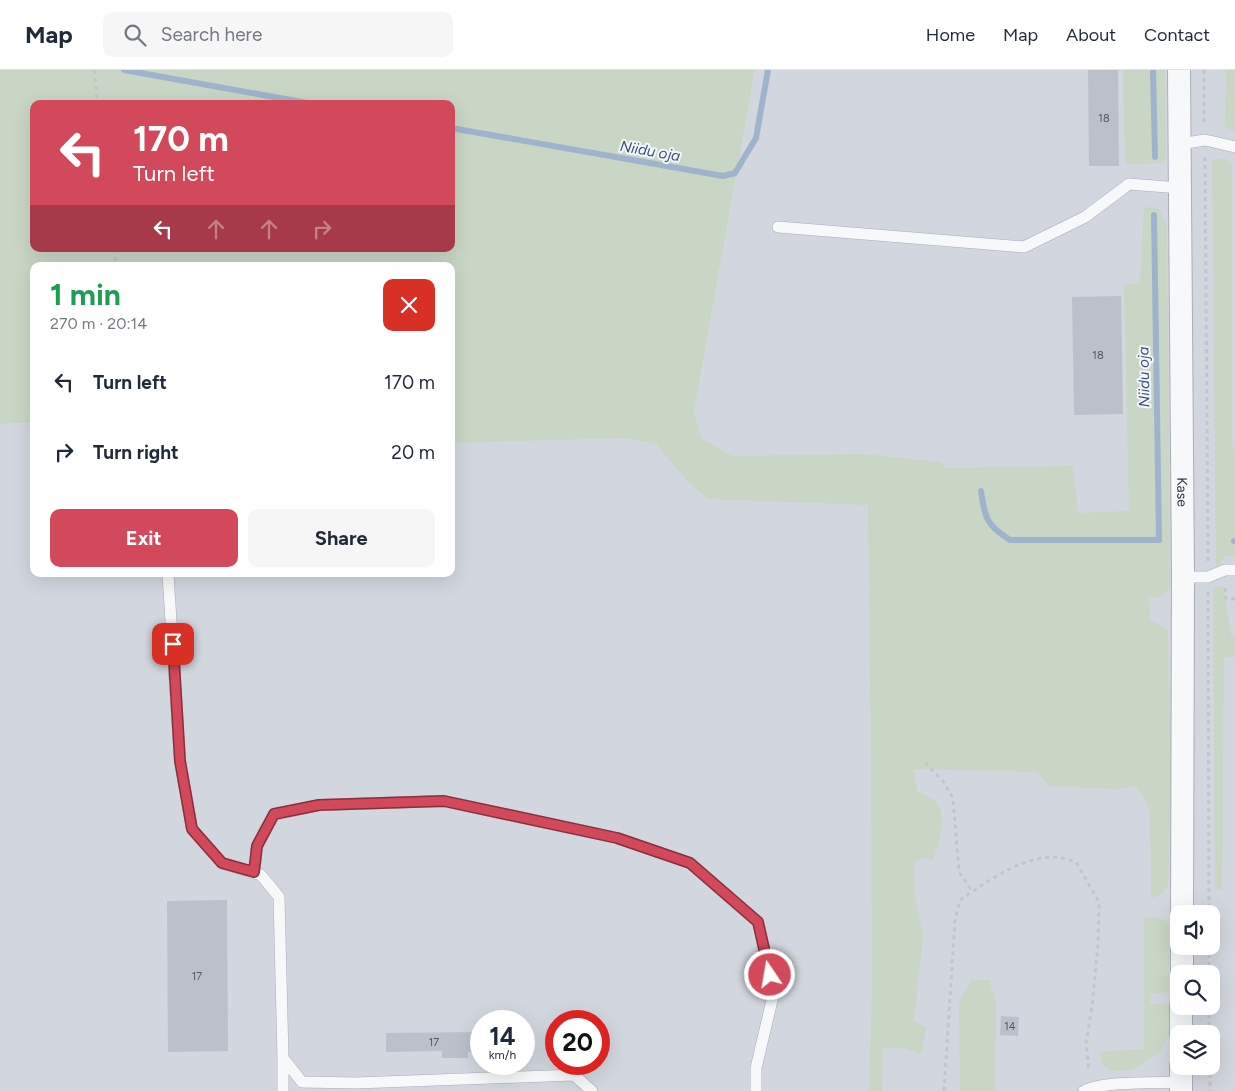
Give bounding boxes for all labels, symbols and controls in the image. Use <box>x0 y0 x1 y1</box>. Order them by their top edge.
search box <box>103 12 453 57</box>
text: Map <box>25 20 73 49</box>
icon: search <box>121 21 149 49</box>
text: Search here <box>161 23 262 46</box>
text: Home <box>926 24 975 46</box>
text: Map <box>1003 24 1038 46</box>
text: About <box>1066 24 1116 46</box>
text: Contact <box>1144 24 1210 46</box>
house number: 18 <box>1098 112 1110 125</box>
text: 170 m <box>133 118 229 160</box>
icon: left <box>50 120 115 185</box>
water label: Niidu oja <box>618 137 682 165</box>
text: Turn left <box>133 160 215 187</box>
icon: left <box>149 215 177 243</box>
icon: ahead <box>202 215 230 243</box>
icon: ahead <box>255 215 283 243</box>
icon: right <box>308 215 336 243</box>
text: 1 min <box>50 276 121 313</box>
button: close <box>383 279 435 331</box>
text: 270 m · 20:14 <box>50 314 147 333</box>
water label: Niidu oja <box>1134 346 1154 408</box>
house number: 18 <box>1092 349 1104 362</box>
icon: left <box>50 368 78 396</box>
text: Turn left <box>93 371 167 394</box>
text: 170 m <box>384 371 435 394</box>
icon: right <box>50 438 78 466</box>
text: Turn right <box>93 441 179 464</box>
text: 20 m <box>391 441 435 464</box>
street label: Kase <box>1174 477 1191 507</box>
button: Exit <box>50 509 238 567</box>
button: Share <box>248 509 435 567</box>
pin <box>152 623 194 665</box>
icon: arrive <box>159 630 187 658</box>
map controls <box>1170 905 1220 1075</box>
button: sound <box>1170 905 1220 955</box>
position arrow <box>743 948 795 1000</box>
button: search <box>1170 965 1220 1015</box>
house number: 17 <box>192 970 202 983</box>
speed limit sign: 20 <box>545 1010 610 1075</box>
house number: 14 <box>1004 1020 1016 1033</box>
text: 14 <box>489 1021 516 1051</box>
button: layers <box>1170 1025 1220 1075</box>
house number: 17 <box>429 1036 439 1049</box>
text: km/h <box>489 1048 516 1062</box>

